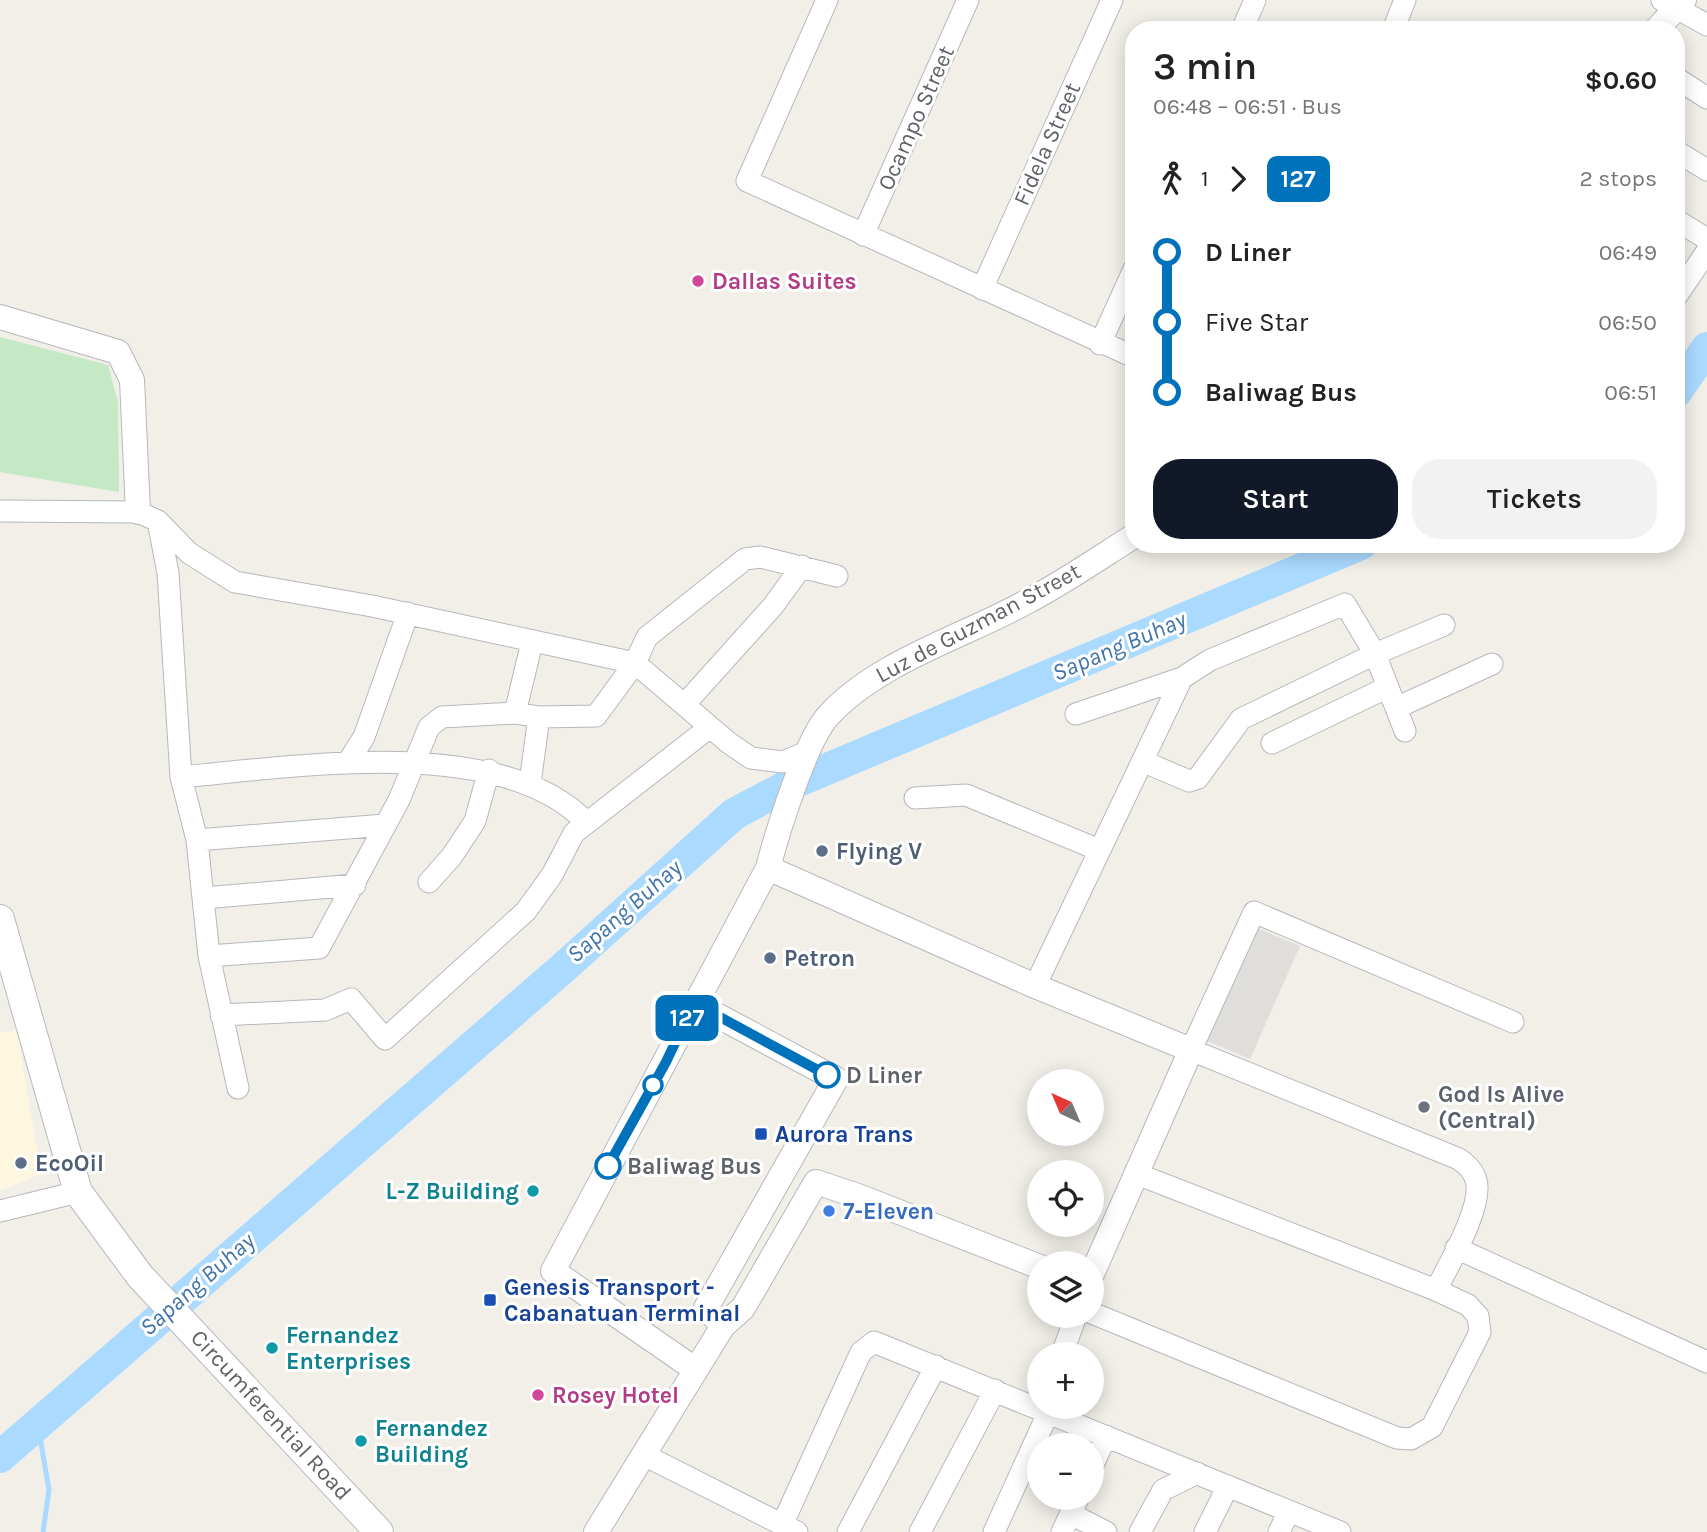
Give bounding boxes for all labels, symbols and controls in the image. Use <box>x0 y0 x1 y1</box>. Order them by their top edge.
street label: Ocampo Street <box>872 41 960 195</box>
text: 3 min <box>1153 44 1257 89</box>
text: $0.60 <box>1585 65 1657 96</box>
street label: Fidela Street <box>1008 78 1086 210</box>
text: 06:48 – 06:51 · Bus <box>1153 93 1342 120</box>
icon: walk <box>1153 160 1191 198</box>
icon: forward <box>1219 160 1257 198</box>
text: 1 <box>1201 165 1209 192</box>
text: 127 <box>1281 165 1316 193</box>
text: 2 stops <box>1579 165 1657 192</box>
text: D Liner <box>1205 237 1291 268</box>
text: 06:49 <box>1599 239 1657 266</box>
place label: Dallas Suites <box>712 268 857 295</box>
marker: Dallas Suites <box>690 273 706 289</box>
text: Five Star <box>1205 307 1308 338</box>
text: 06:50 <box>1598 309 1657 336</box>
text: Baliwag Bus <box>1205 377 1357 408</box>
text: 06:51 <box>1604 379 1657 406</box>
button: Start <box>1153 459 1398 539</box>
button: Tickets <box>1412 459 1657 539</box>
street label: Luz de Guzman Street <box>871 557 1085 689</box>
water label: Sapang Buhay <box>1048 605 1191 687</box>
place label: Flying V <box>836 838 922 865</box>
marker: Flying V <box>814 843 830 859</box>
water label: Sapang Buhay <box>561 853 687 968</box>
place label: Petron <box>784 945 855 972</box>
marker: Petron <box>762 950 778 966</box>
line badge: 127 <box>647 995 727 1041</box>
text: 127 <box>669 1004 705 1032</box>
marker: D Liner <box>814 1062 840 1088</box>
place label: D Liner <box>846 1062 922 1089</box>
north arrow <box>1027 1069 1104 1146</box>
map controls <box>1027 1069 1104 1510</box>
unlabelled marker <box>643 1075 663 1095</box>
place label: God Is Alive (Central) <box>1438 1081 1565 1134</box>
marker: God Is Alive (Central) <box>1416 1099 1432 1115</box>
place label: Aurora Trans <box>775 1121 913 1148</box>
marker: Aurora Trans <box>753 1126 769 1142</box>
place label: EcoOil <box>35 1150 104 1177</box>
marker: Baliwag Bus <box>595 1153 621 1179</box>
place label: Baliwag Bus <box>627 1153 761 1180</box>
marker: EcoOil <box>13 1155 29 1171</box>
button: locate <box>1027 1160 1104 1237</box>
place label: L-Z Building <box>386 1178 519 1205</box>
marker: L-Z Building <box>525 1183 541 1199</box>
place label: 7-Eleven <box>843 1198 934 1225</box>
marker: 7-Eleven <box>821 1203 837 1219</box>
water label: Sapang Buhay <box>134 1226 260 1341</box>
button: layers <box>1027 1251 1104 1328</box>
place label: Genesis Transport - Cabanatuan Terminal <box>504 1274 740 1327</box>
marker: Genesis Transport - Cabanatuan Terminal <box>482 1292 498 1308</box>
place label: Fernandez Enterprises <box>286 1322 411 1375</box>
street label: Circumferential Road <box>185 1324 357 1506</box>
marker: Fernandez Enterprises <box>264 1340 280 1356</box>
button: + <box>1027 1342 1104 1419</box>
place label: Rosey Hotel <box>552 1382 679 1409</box>
marker: Rosey Hotel <box>530 1387 546 1403</box>
place label: Fernandez Building <box>375 1415 488 1468</box>
marker: Fernandez Building <box>353 1433 369 1449</box>
button: − <box>1027 1433 1104 1510</box>

